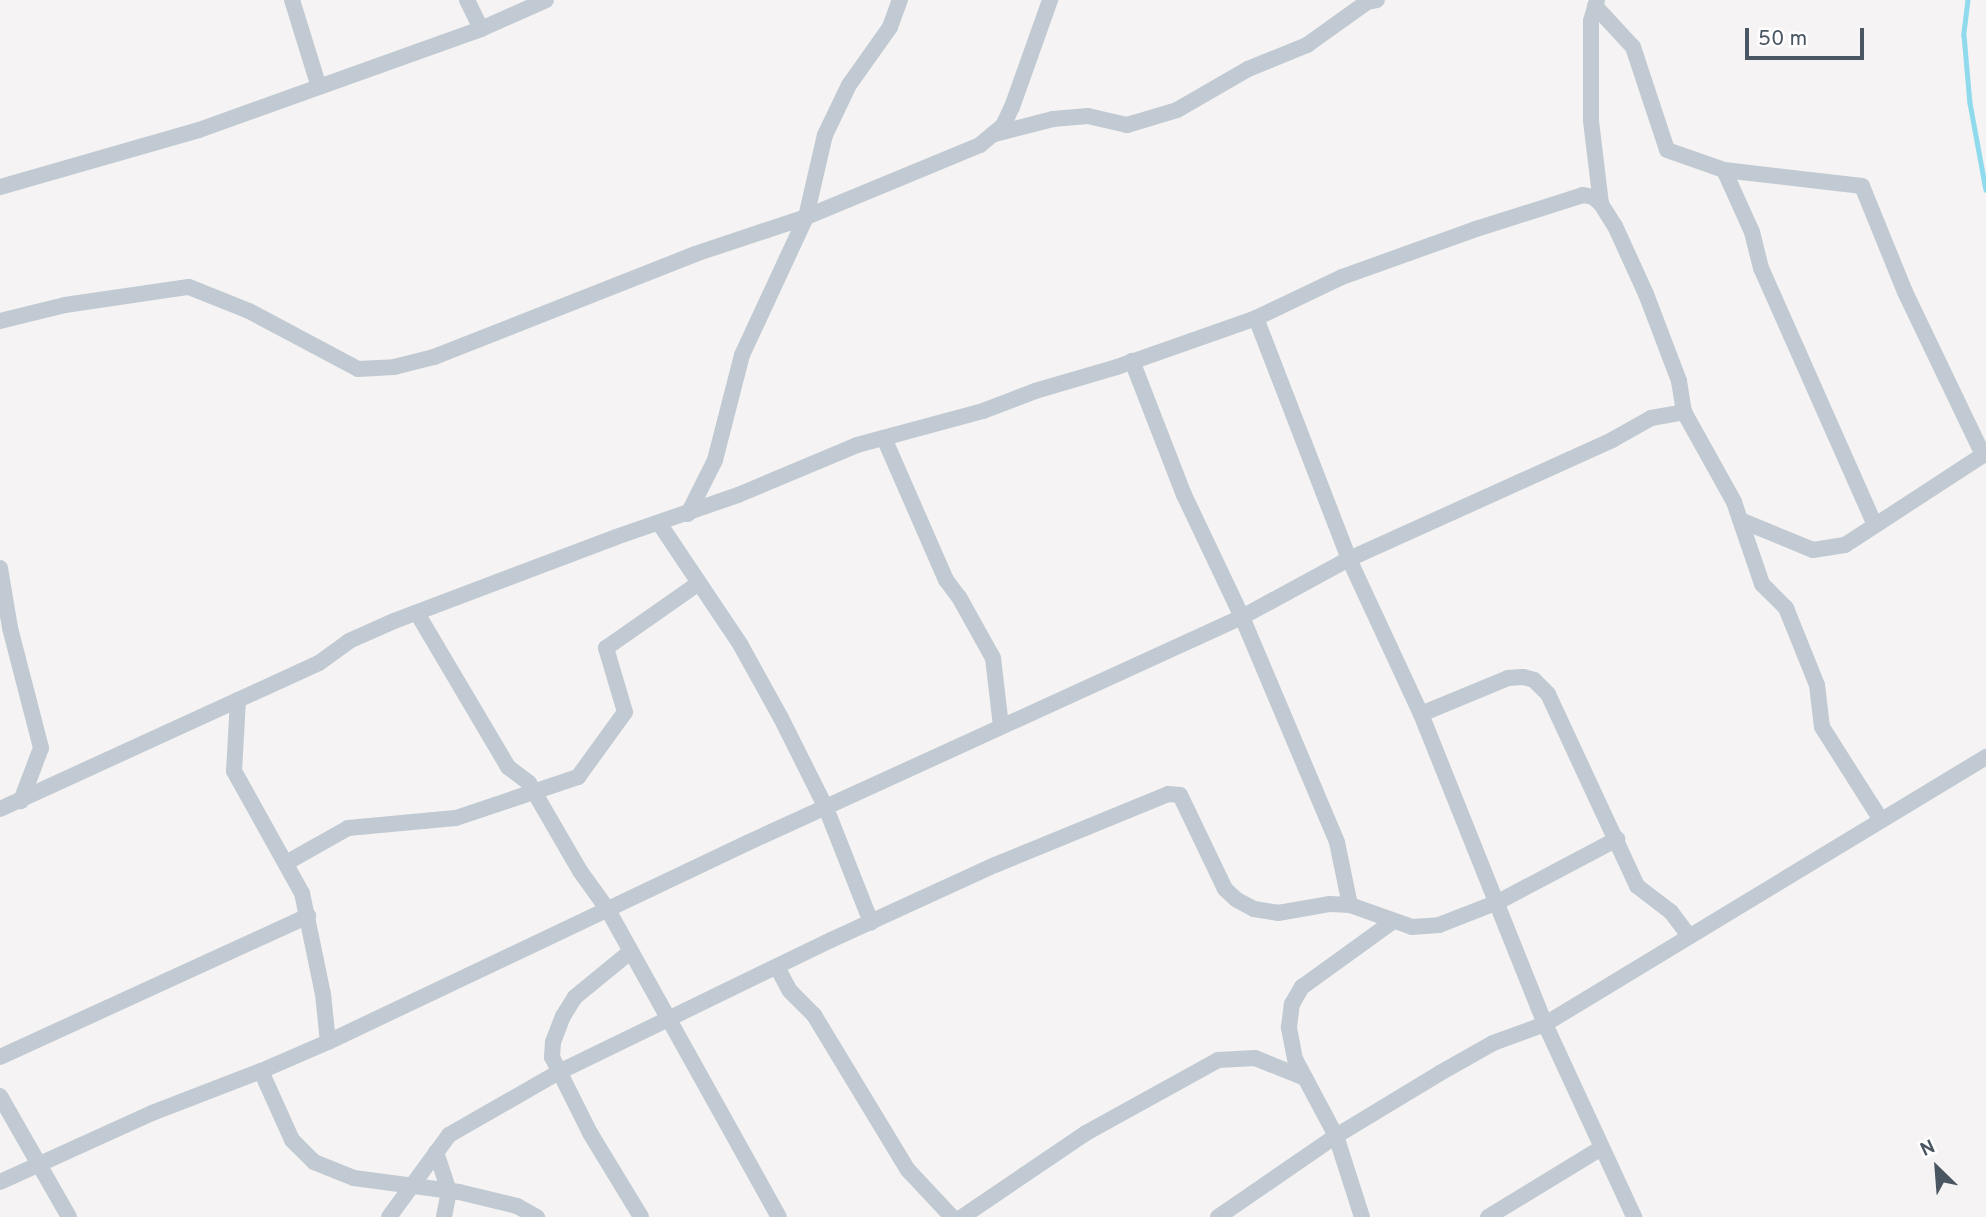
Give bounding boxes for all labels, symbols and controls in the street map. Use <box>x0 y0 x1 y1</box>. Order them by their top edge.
scale bar <box>1748 14 1867 58</box>
text: 50 m <box>1758 26 1807 53</box>
north arrow <box>1902 1133 1972 1203</box>
text: N <box>1917 1135 1939 1163</box>

